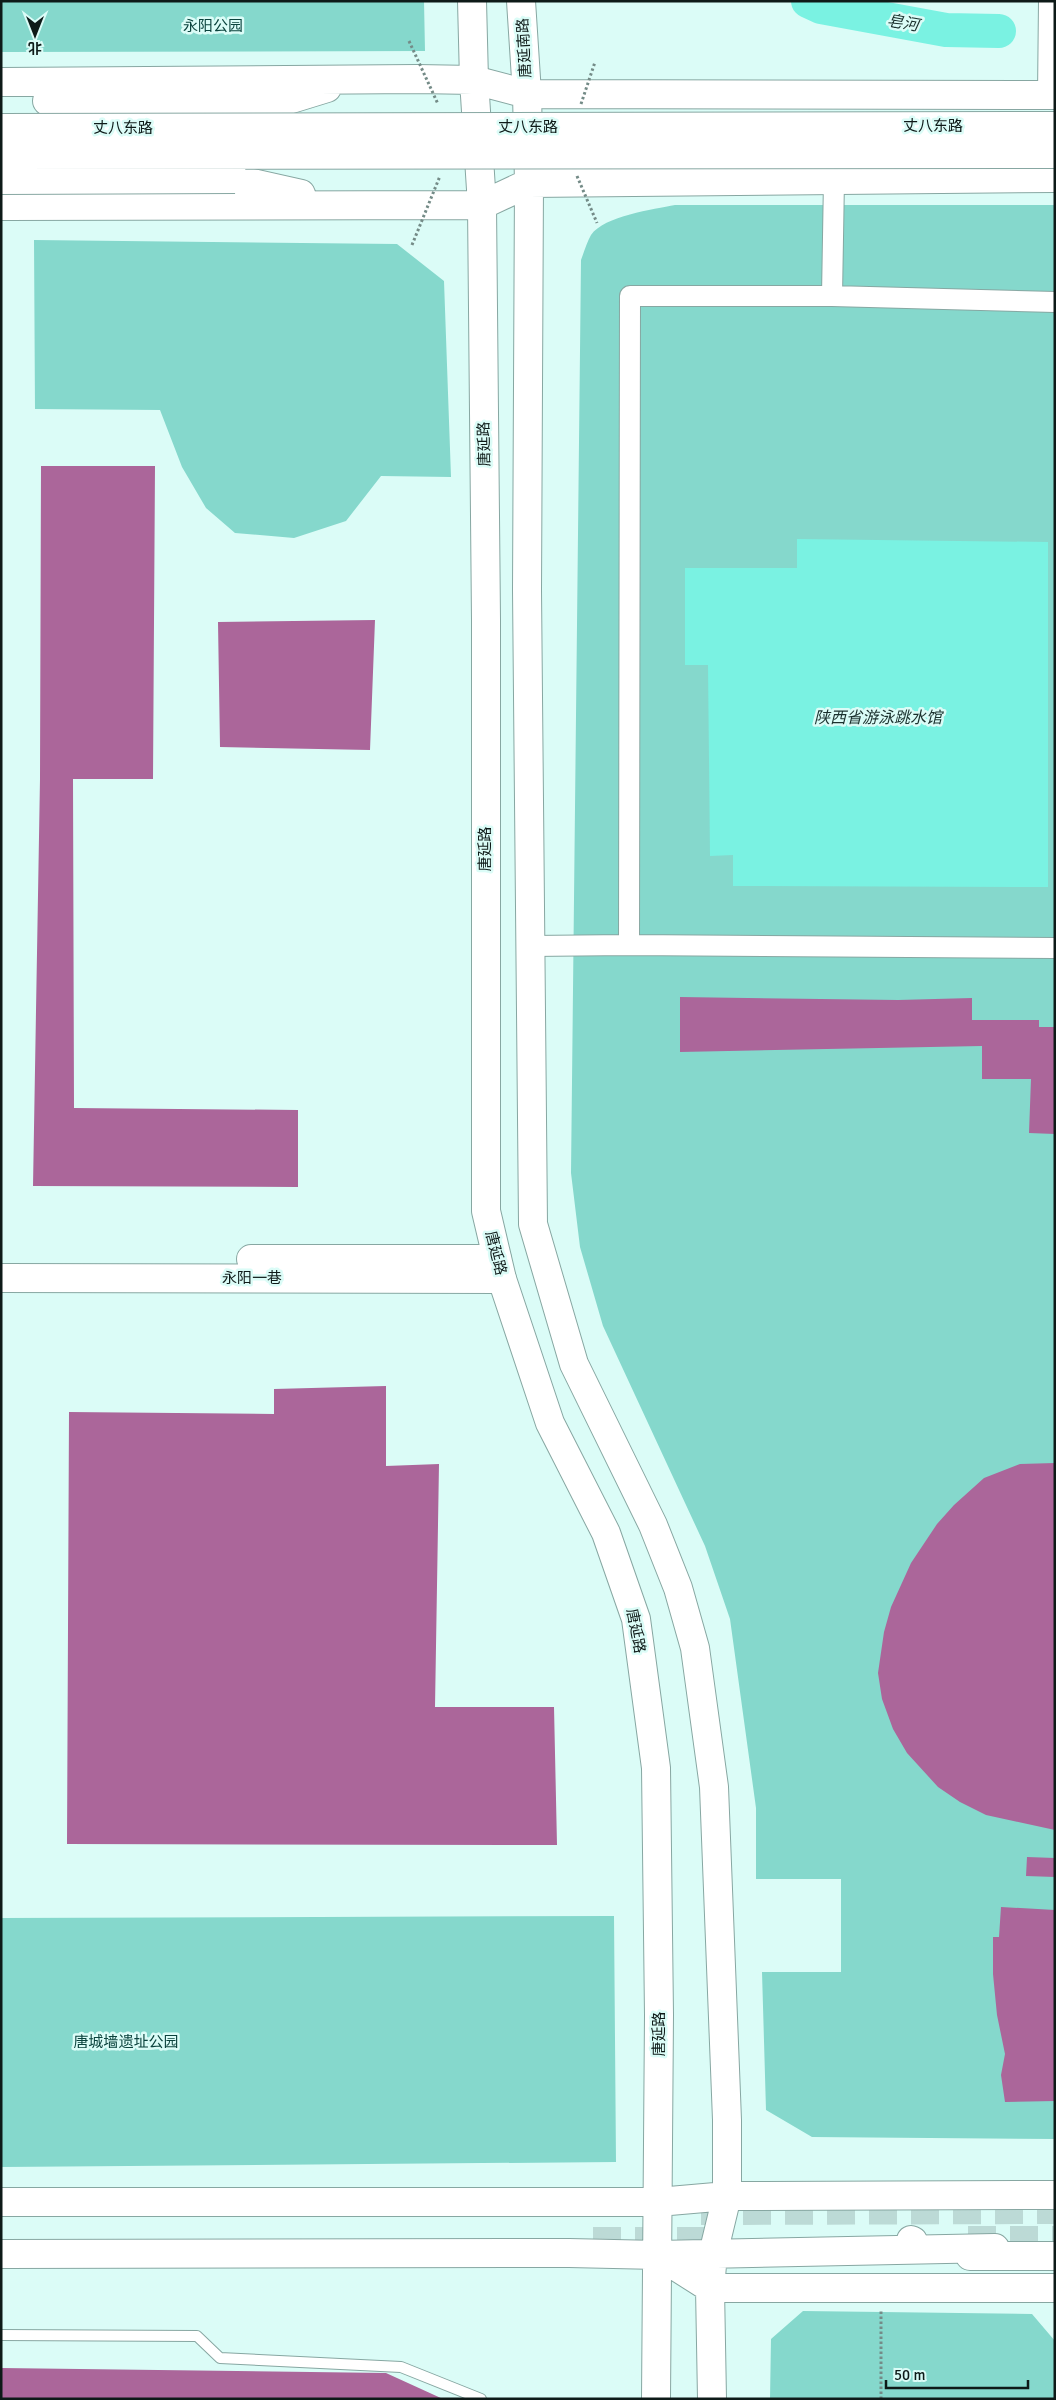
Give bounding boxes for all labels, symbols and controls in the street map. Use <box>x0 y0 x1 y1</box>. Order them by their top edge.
north arrow <box>10 10 60 60</box>
water label: 皂河 <box>885 10 923 36</box>
park label: 永阳公园 <box>183 17 243 35</box>
street label: 唐延南路 <box>513 18 535 78</box>
text: 北 <box>28 39 42 56</box>
street label: 丈八东路 <box>903 117 963 135</box>
street label: 丈八东路 <box>498 118 558 136</box>
street label: 丈八东路 <box>93 119 153 137</box>
street label: 唐延路 <box>475 421 493 467</box>
water label: 陕西省游泳跳水馆 <box>814 708 944 728</box>
street label: 唐延路 <box>476 826 494 872</box>
street label: 唐延路 <box>482 1229 510 1277</box>
street label: 永阳一巷 <box>222 1269 282 1287</box>
street label: 唐延路 <box>623 1607 649 1655</box>
street label: 唐延路 <box>650 2011 668 2057</box>
park label: 唐城墙遗址公园 <box>73 2033 179 2051</box>
scale bar <box>886 2358 1028 2390</box>
text: 50 m <box>894 2366 925 2384</box>

